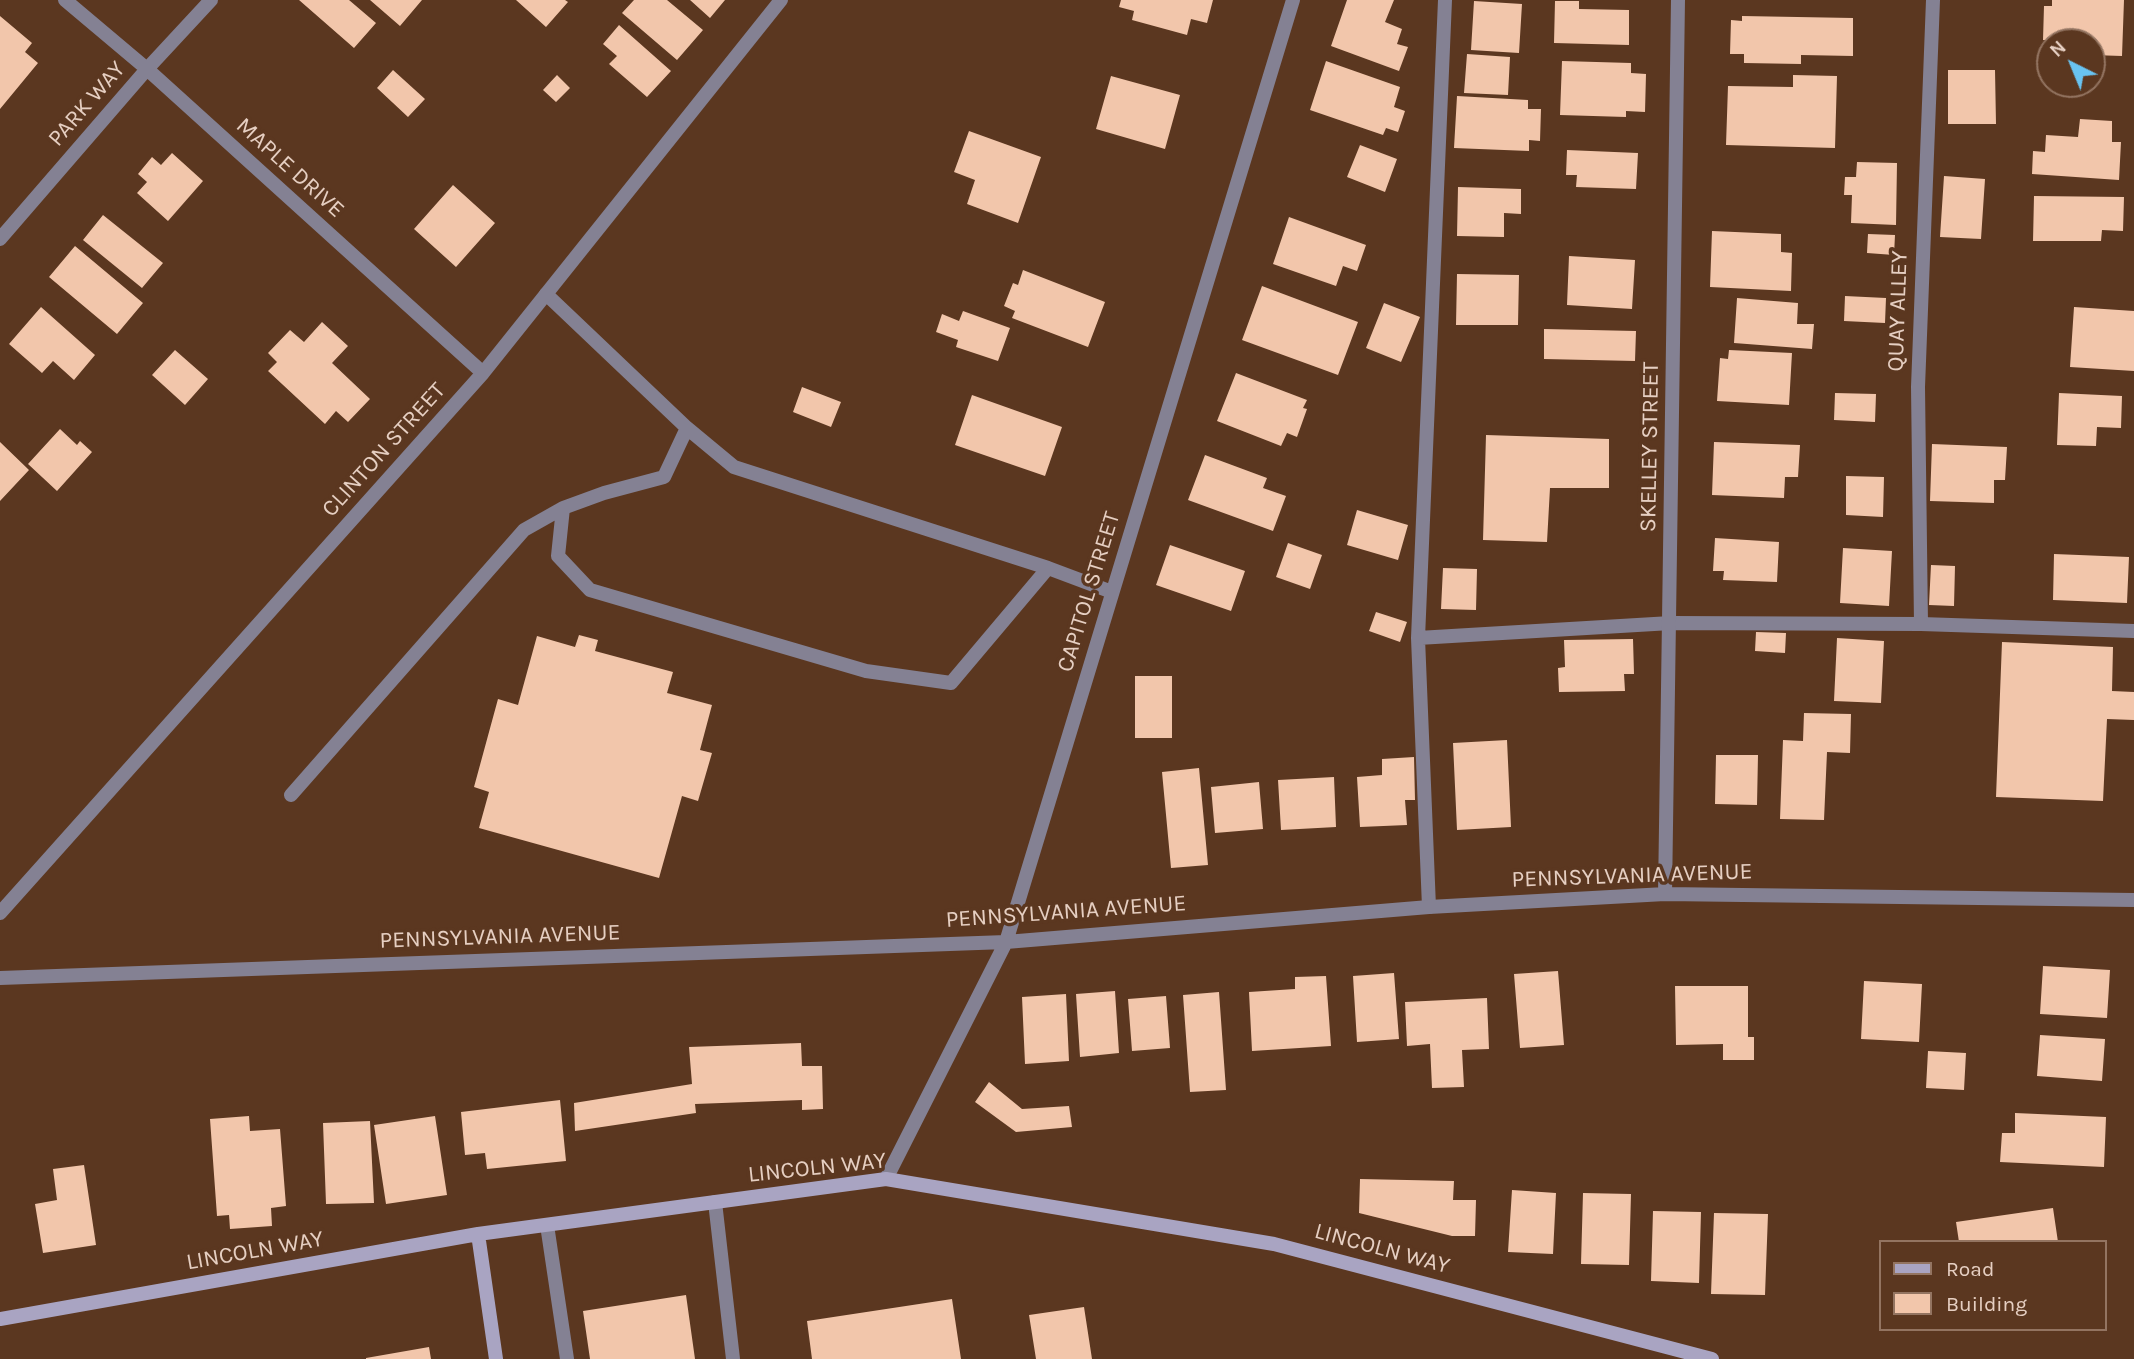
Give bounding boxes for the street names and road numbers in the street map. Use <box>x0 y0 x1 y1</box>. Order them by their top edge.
street label: PARK WAY <box>43 56 131 152</box>
street label: MAPLE DRIVE <box>230 112 350 224</box>
street label: QUAY ALLEY <box>1882 250 1914 372</box>
street label: SKELLEY STREET <box>1635 362 1665 532</box>
street label: CLINTON STREET <box>316 377 452 523</box>
street label: CAPITOL STREET <box>1052 509 1126 675</box>
street label: PENNSYLVANIA AVENUE <box>1511 858 1753 894</box>
street label: PENNSYLVANIA AVENUE <box>945 890 1187 934</box>
street label: PENNSYLVANIA AVENUE <box>379 919 621 955</box>
street label: LINCOLN WAY <box>747 1147 887 1189</box>
street label: LINCOLN WAY <box>1311 1218 1453 1280</box>
street label: LINCOLN WAY <box>184 1225 326 1277</box>

